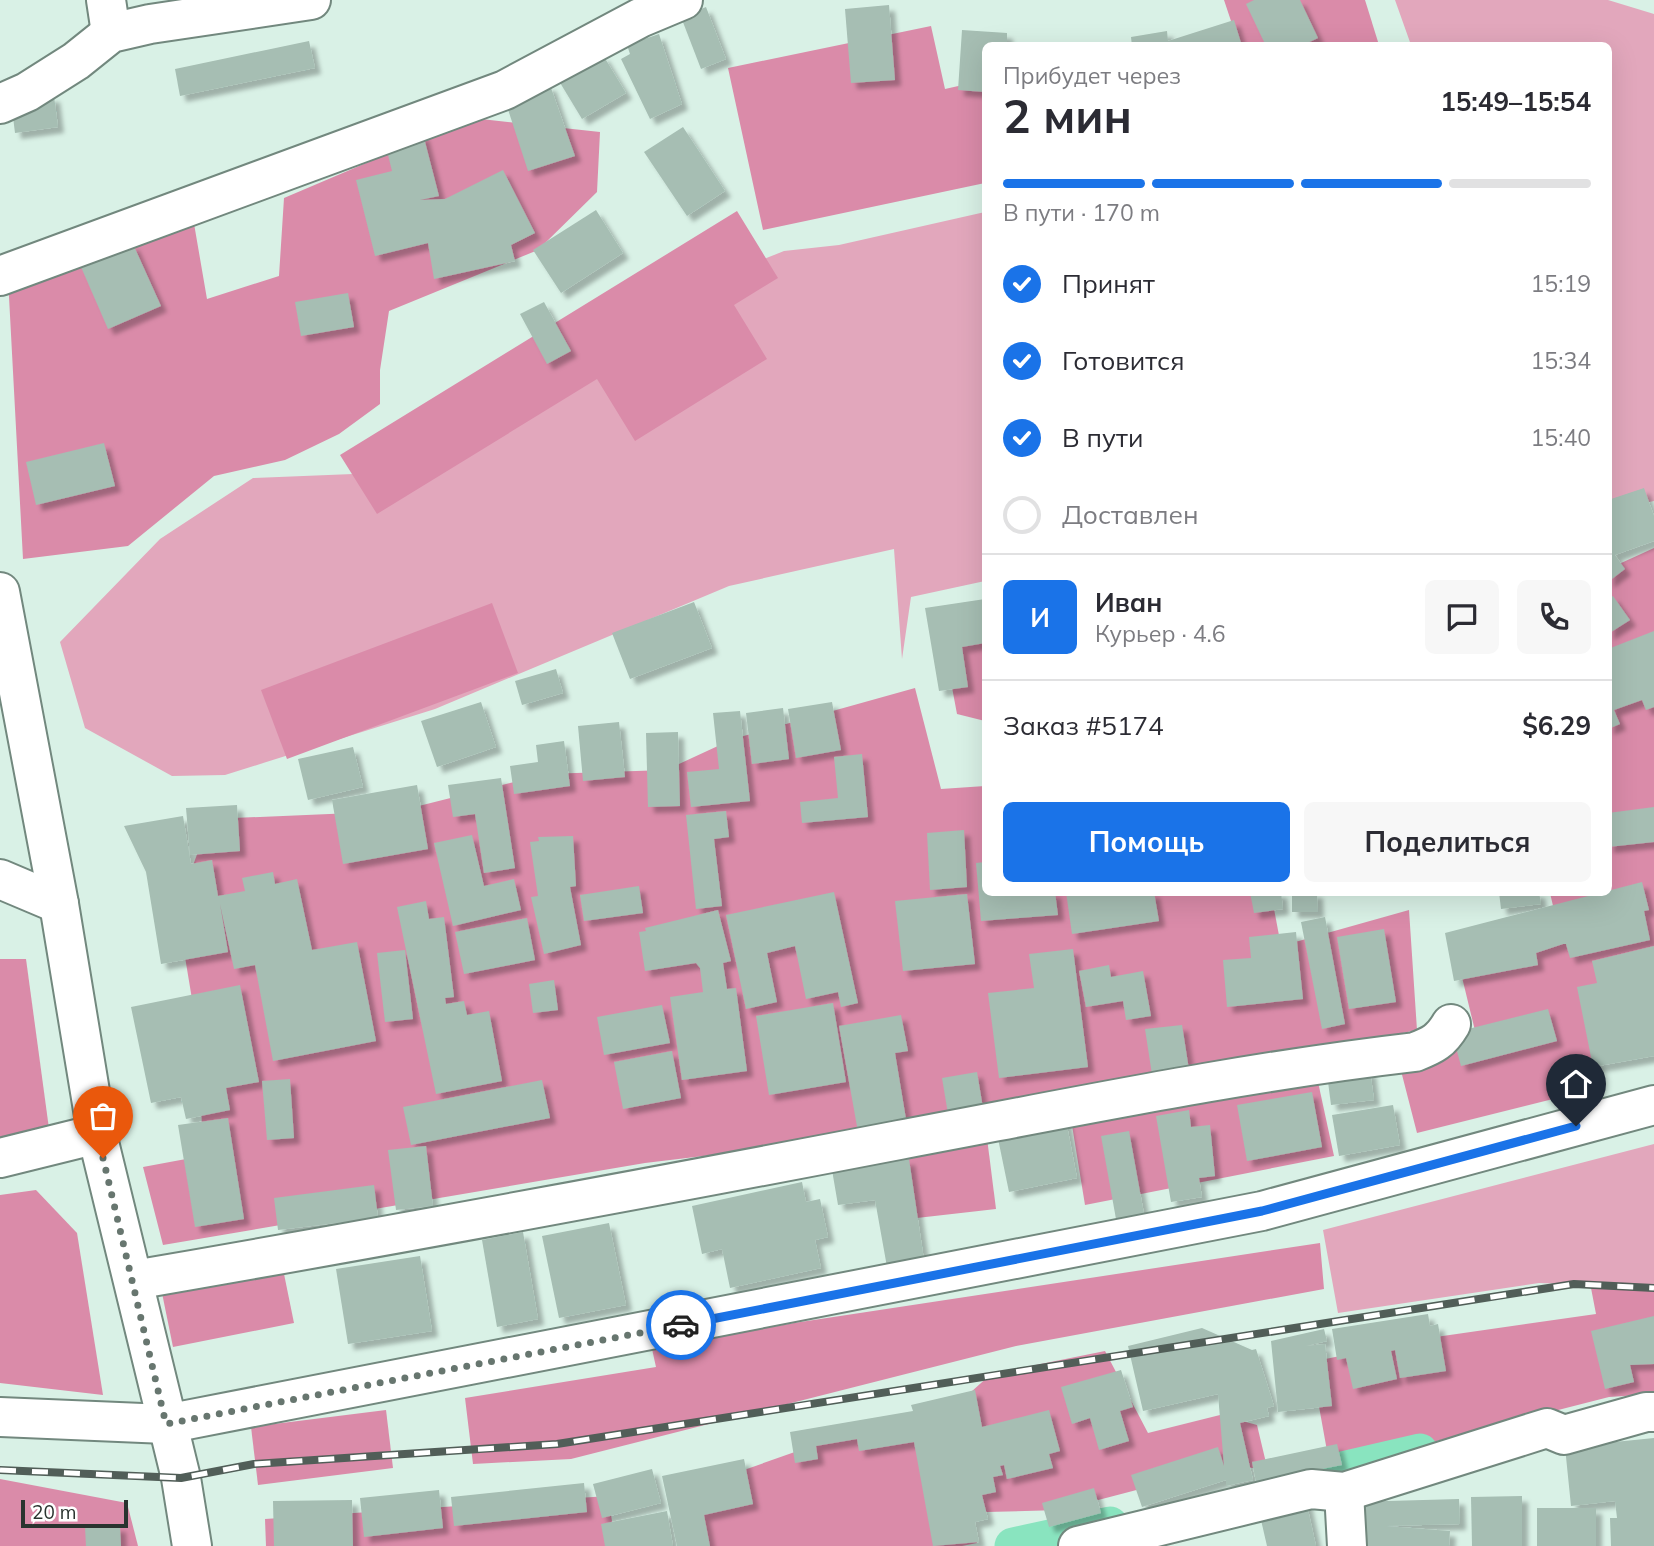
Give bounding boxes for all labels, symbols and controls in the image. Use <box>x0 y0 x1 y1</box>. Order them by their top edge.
text: Прибудет через <box>1003 61 1181 90</box>
text: 15:49–15:54 <box>1440 85 1591 118</box>
text: 2 мин <box>1003 87 1132 145</box>
text: В пути · 170 m <box>1003 198 1160 227</box>
icon: check <box>1003 265 1041 303</box>
text: Принят <box>1062 267 1155 300</box>
text: 15:19 <box>1531 269 1591 298</box>
icon: check <box>1003 342 1041 380</box>
text: Готовится <box>1062 344 1185 377</box>
text: 15:34 <box>1531 346 1591 375</box>
icon: check <box>1003 419 1041 457</box>
text: В пути <box>1062 421 1143 454</box>
text: 15:40 <box>1531 423 1591 452</box>
text: Доставлен <box>1062 498 1199 531</box>
button: chat <box>1425 580 1499 654</box>
button: phone <box>1517 580 1591 654</box>
text: Иван <box>1095 586 1162 619</box>
text: И <box>1030 601 1050 634</box>
text: Курьер · 4.6 <box>1095 619 1226 648</box>
text: Заказ #5174 <box>1003 709 1164 742</box>
text: $6.29 <box>1522 709 1591 742</box>
button: Помощь <box>1003 802 1290 882</box>
button: Поделиться <box>1304 802 1591 882</box>
pin <box>1546 1054 1606 1126</box>
icon: home <box>1557 1065 1595 1103</box>
pin <box>73 1086 133 1158</box>
icon: bag <box>84 1097 122 1135</box>
courier <box>646 1290 716 1360</box>
icon: car <box>662 1306 700 1344</box>
scale bar <box>21 1497 128 1529</box>
text: 20 m <box>32 1500 76 1524</box>

